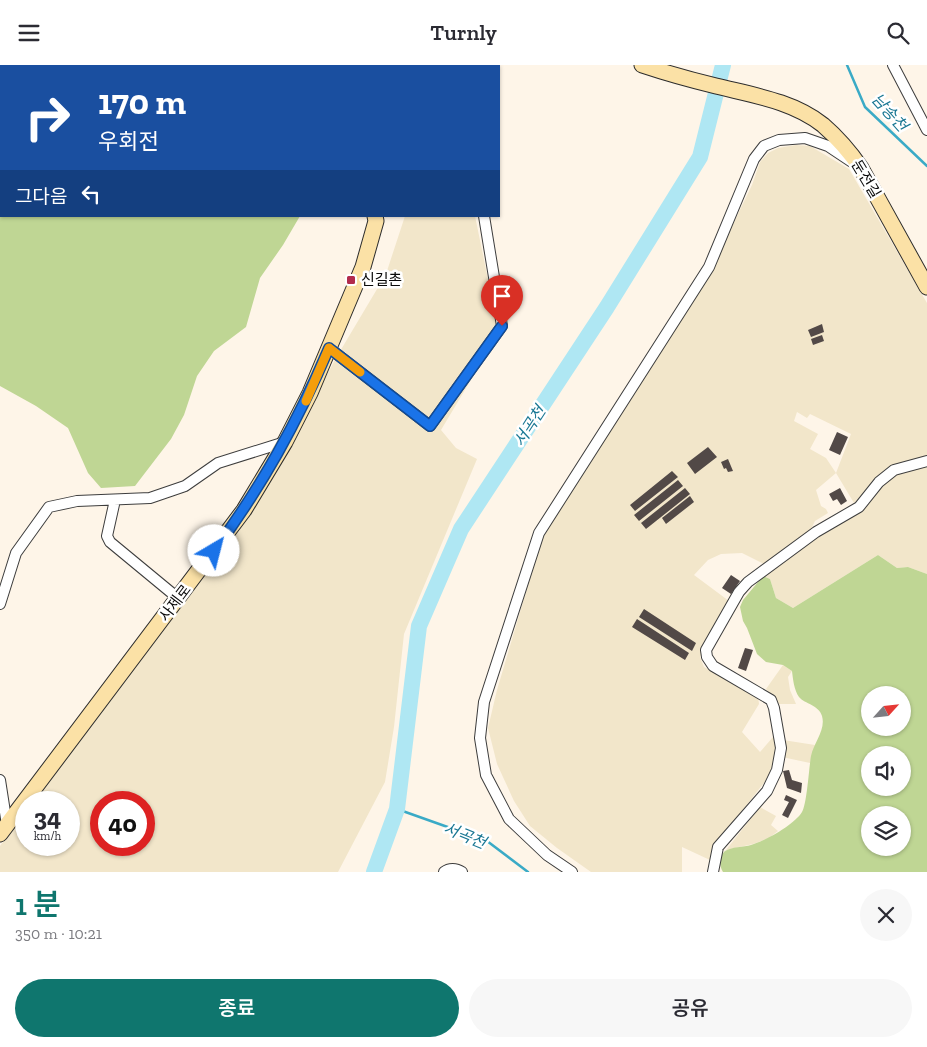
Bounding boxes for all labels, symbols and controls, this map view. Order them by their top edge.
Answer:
icon: menu [15,19,43,47]
text: Turnly [430,19,497,46]
icon: search [884,19,912,47]
text: 170 m [98,81,186,123]
icon: right [15,85,80,150]
water label: 남송천 [868,90,913,137]
text: 우회전 [98,128,159,155]
street label: 둔전길 [848,157,884,201]
icon: left [77,180,105,208]
text: 그다음 [15,185,67,208]
place label: 신길촌 [361,271,402,289]
marker: 신길촌 [345,274,357,286]
pin [481,275,523,326]
icon: arrive [488,282,516,310]
water label: 서곡천 [509,401,551,450]
position arrow [187,524,239,576]
street label: 사제로 [155,581,195,625]
north arrow [861,686,911,736]
map controls [861,686,911,856]
button: sound [861,746,911,796]
speed limit sign: 40 [90,791,155,856]
text: 34 [34,802,61,832]
button: layers [861,806,911,856]
water label: 서곡천 [441,818,491,853]
text: km/h [34,829,61,843]
text: 1 분 [15,887,61,923]
button: close [860,889,912,941]
text: 350 m · 10:21 [15,924,102,943]
button: 종료 [15,979,459,1037]
button: 공유 [469,979,912,1037]

